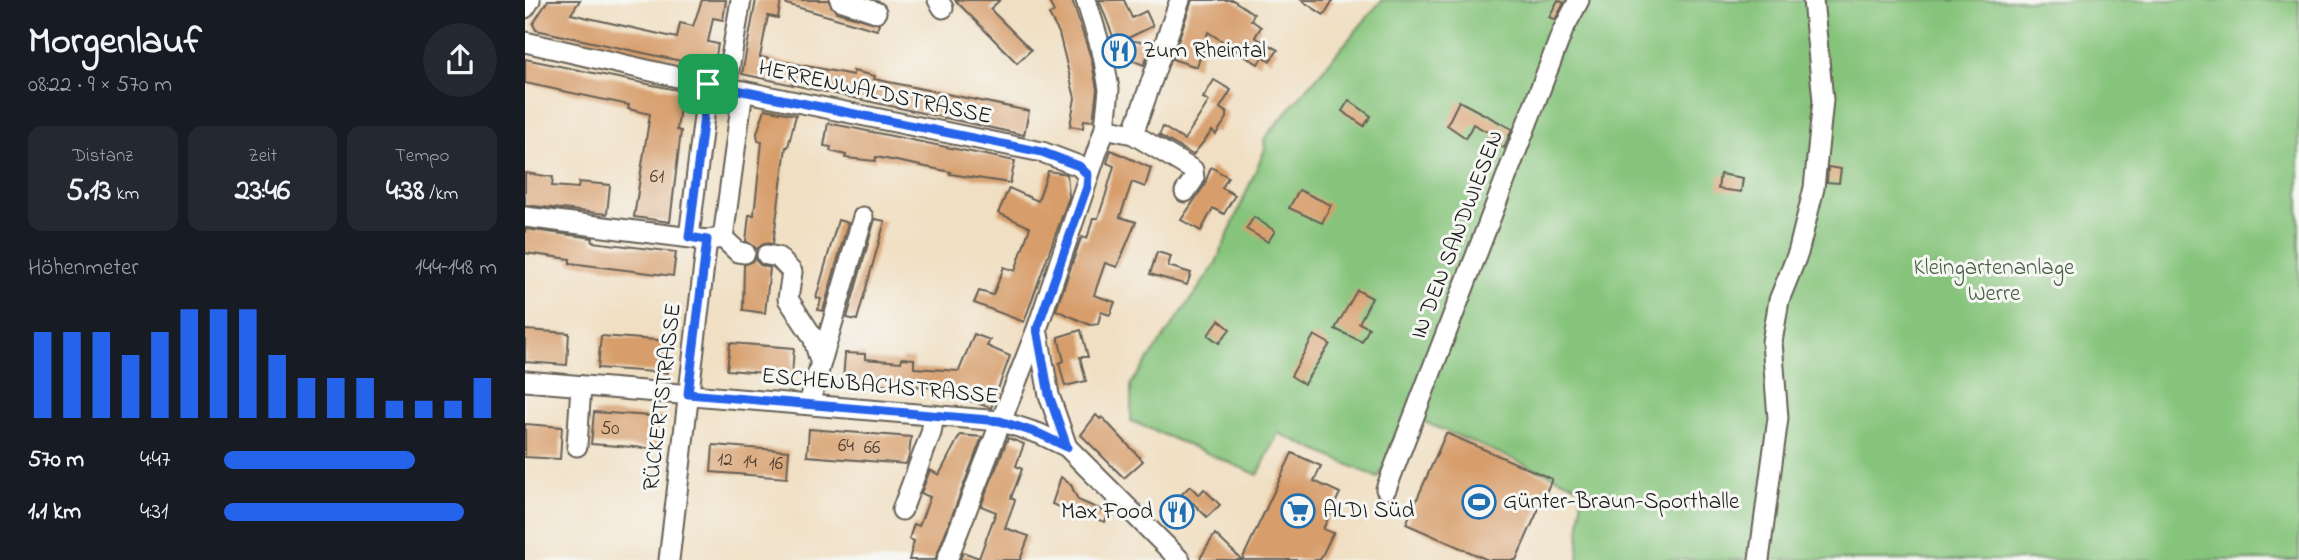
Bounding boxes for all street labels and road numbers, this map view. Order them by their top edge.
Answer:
street label: HERRENWALDSTRASSE [755,52,995,134]
street label: IN DEN SANDWIESEN [1403,126,1513,344]
street label: RÜCKERTSTRASSE [635,301,691,493]
street label: ESCHENBACHSTRASSE [760,360,1000,414]

